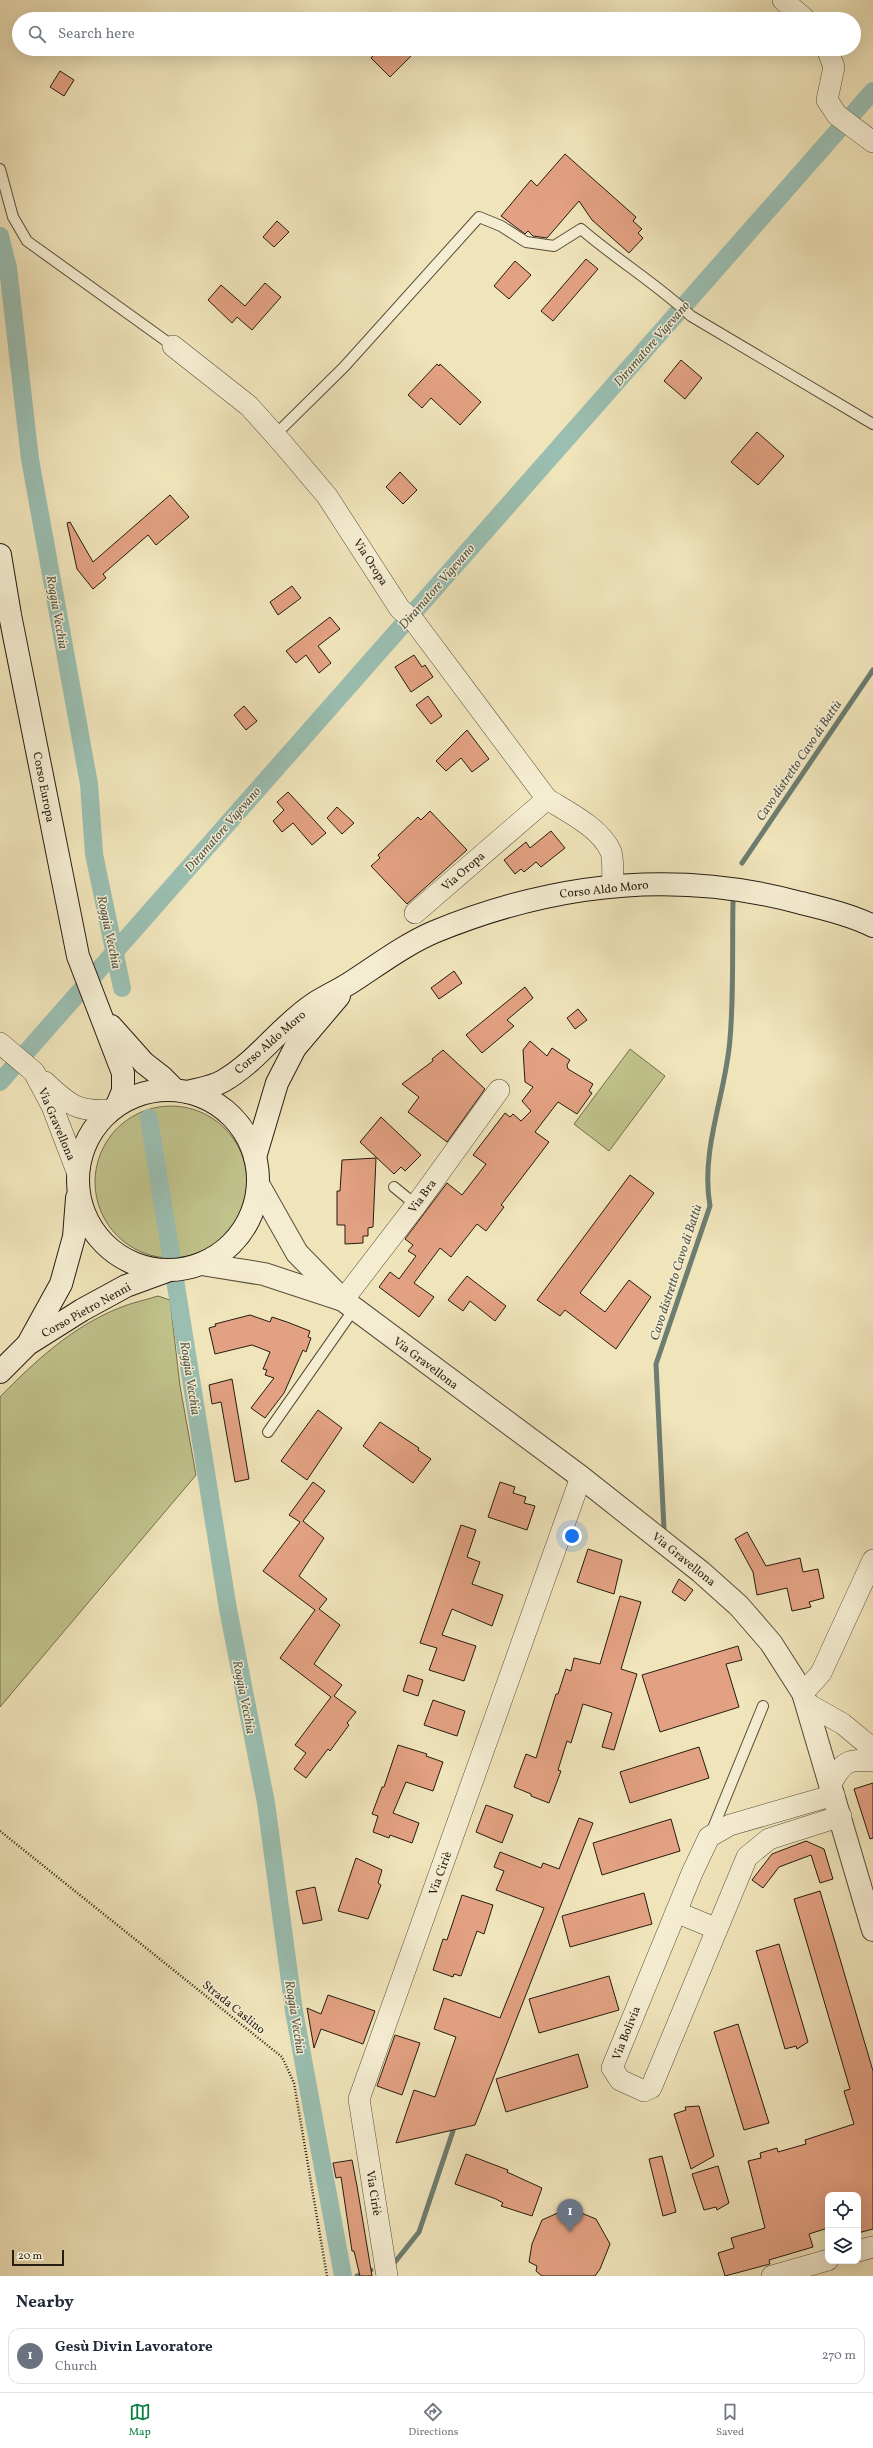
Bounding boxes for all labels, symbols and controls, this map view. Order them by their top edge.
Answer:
search box [12,12,861,56]
icon: search [26,23,48,45]
text: Search here [58,24,135,45]
water label: Diramatore Vigevano [610,298,695,391]
street label: Via Oropa [349,536,391,589]
water label: Diramatore Vigevano [395,541,480,634]
water label: Roggia Vecchia [41,574,71,651]
water label: Cavo distretto Cavo di Battù [752,697,847,825]
street label: Corso Europa [28,751,58,824]
water label: Diramatore Vigevano [181,784,266,877]
street label: Via Oropa [439,848,489,895]
street label: Corso Aldo Moro [559,877,649,903]
water label: Roggia Vecchia [91,894,125,971]
street label: Corso Aldo Moro [232,1007,310,1078]
street label: Via Gravellona [34,1086,79,1163]
street label: Via Bra [405,1176,440,1217]
water label: Cavo distretto Cavo di Battù [646,1202,708,1343]
street label: Corso Pietro Nenni [39,1279,134,1342]
street label: Via Gravellona [390,1334,461,1394]
water label: Roggia Vecchia [174,1340,204,1417]
your location [562,1526,582,1546]
street label: Via Gravellona [648,1529,719,1590]
water label: Roggia Vecchia [227,1659,259,1736]
street label: Via Ciriè [426,1849,456,1897]
street label: Strada Caslino [199,1977,268,2038]
water label: Roggia Vecchia [279,1979,309,2056]
street label: Via Bolivia [609,2004,645,2063]
street label: Via Ciriè [362,2169,385,2217]
map controls [825,2192,861,2264]
button: locate [825,2192,861,2228]
pin: 1 [557,2199,583,2232]
button: layers [825,2228,861,2264]
scale bar [12,2248,64,2267]
text: 20 m [18,2249,42,2264]
text: Nearby [16,2291,74,2314]
text: Gesù Divin Lavoratore [55,2337,213,2358]
text: 1 [27,2347,33,2365]
text: 270 m [822,2347,856,2365]
text: Church [55,2358,97,2376]
tab: Map [129,2401,151,2440]
tab: Directions [408,2401,459,2440]
tab: Saved [716,2401,744,2440]

